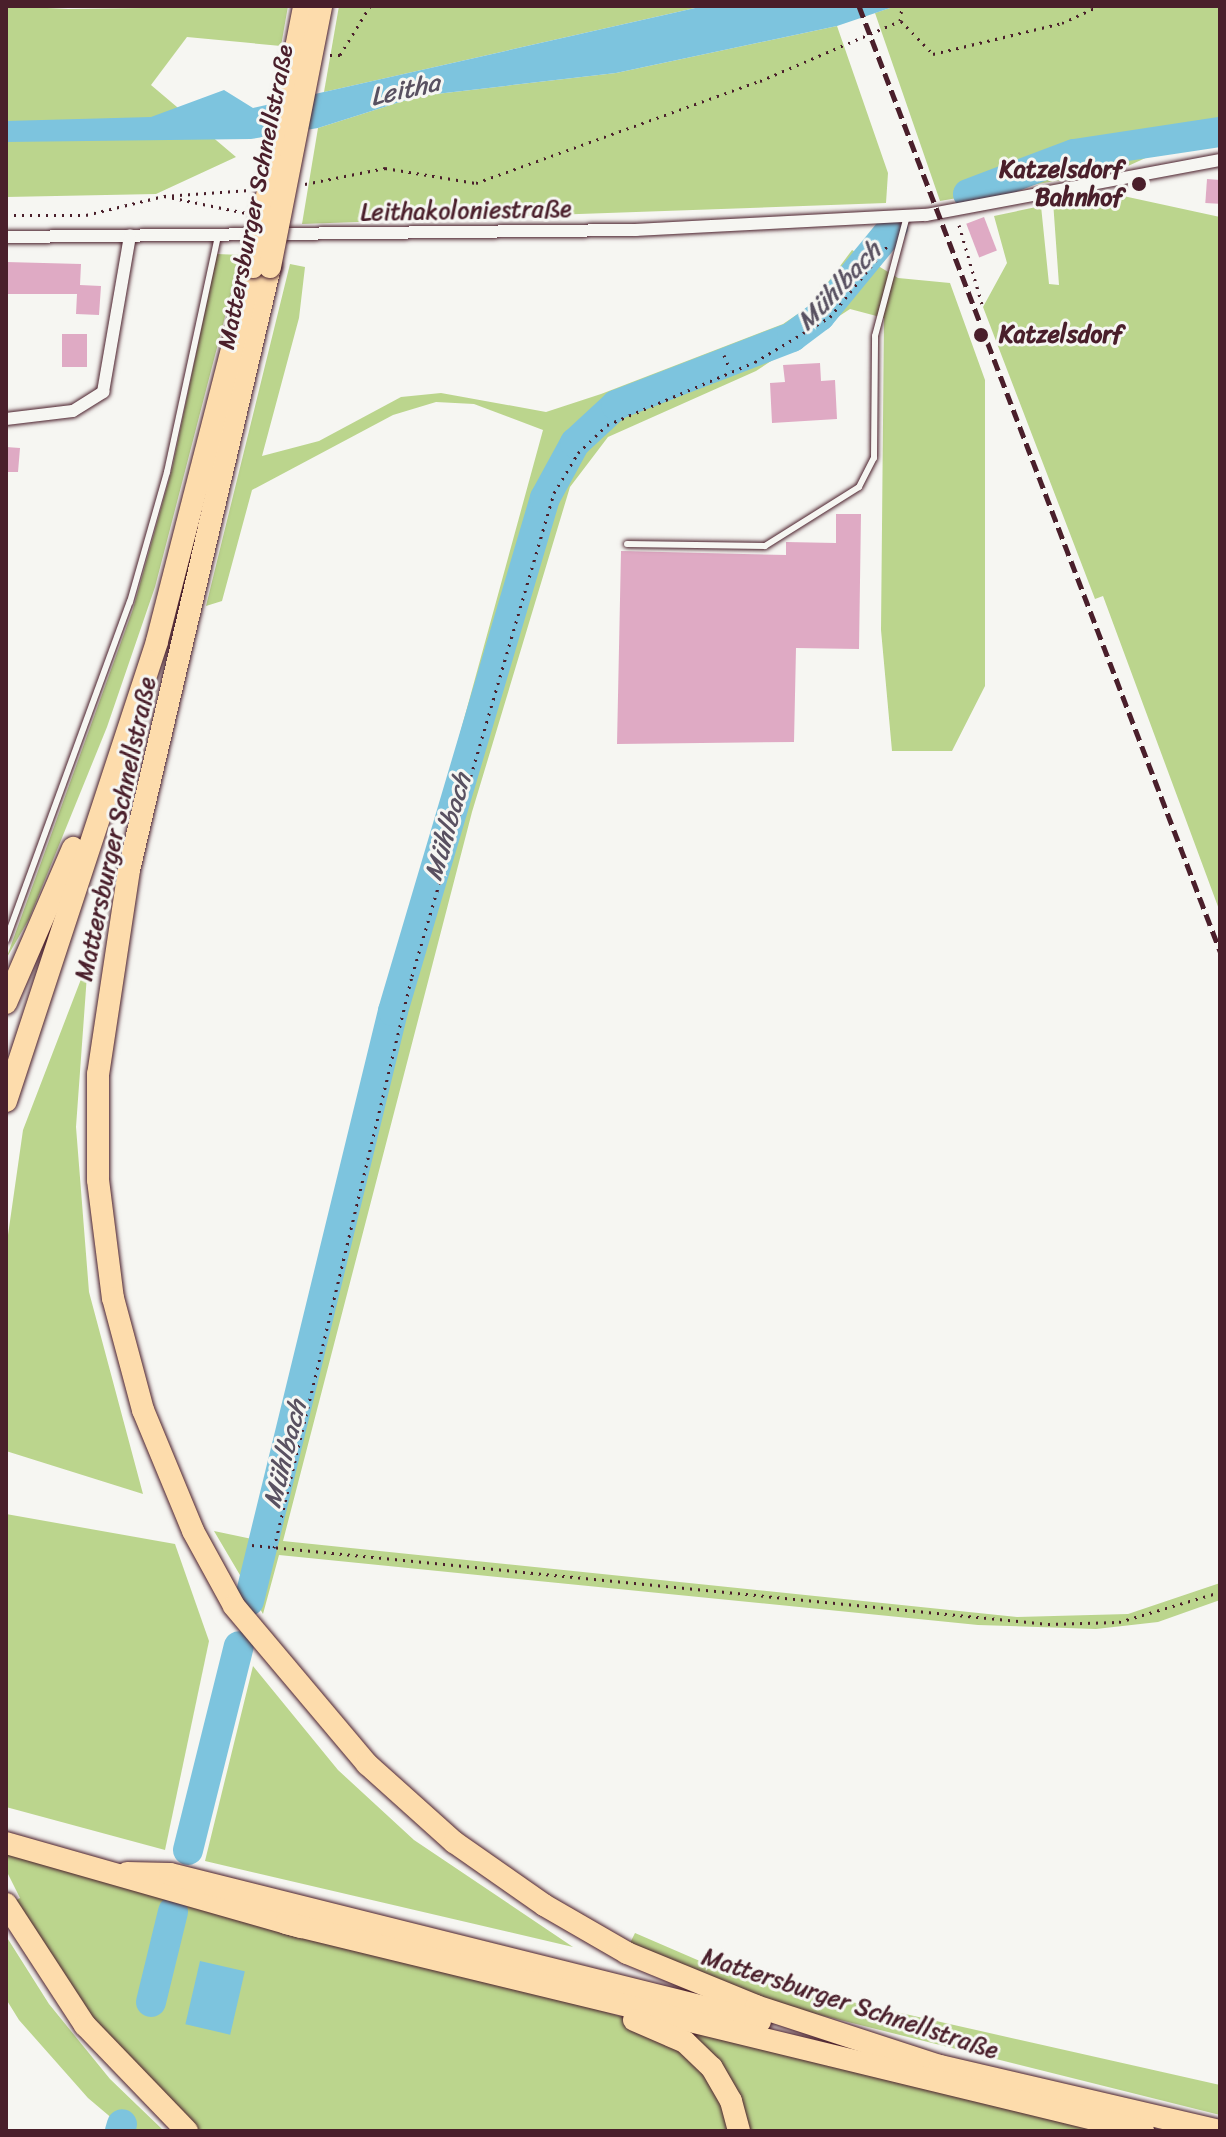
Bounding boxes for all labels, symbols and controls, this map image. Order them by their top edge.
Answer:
street label: Mattersburger Schnellstraße [212,42,300,352]
water label: Leitha [367,67,443,113]
place label: Katzelsdorf Bahnhof [999,156,1123,212]
marker: Katzelsdorf Bahnhof [1130,175,1148,193]
street label: Leithakoloniestraße [360,195,572,227]
water label: Mühlbach [790,235,888,337]
place label: Katzelsdorf [999,321,1123,349]
marker: Katzelsdorf [970,324,992,346]
street label: Mattersburger Schnellstraße [70,675,162,983]
water label: Mühlbach [418,770,478,884]
water label: Mühlbach [257,1397,313,1511]
street label: Mattersburger Schnellstraße [698,1942,1002,2066]

